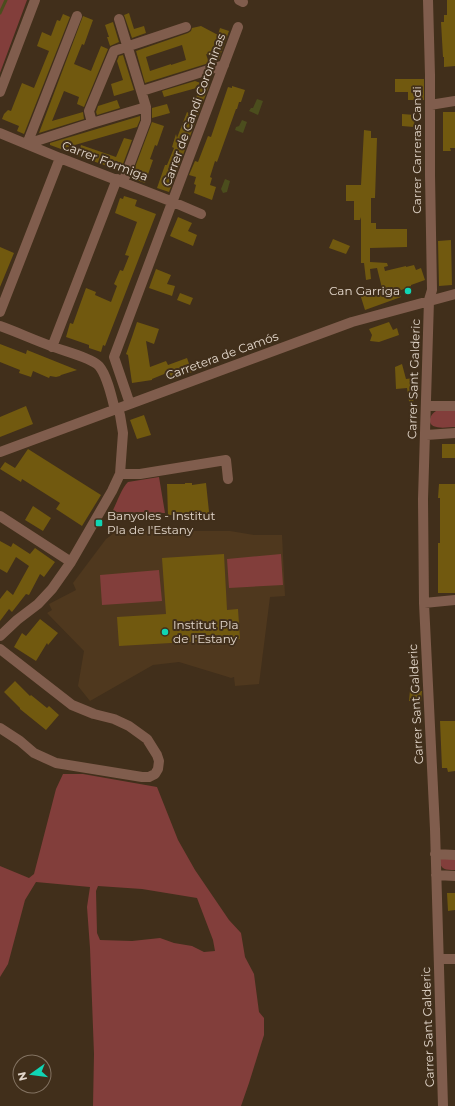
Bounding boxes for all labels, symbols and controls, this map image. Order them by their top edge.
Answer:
street label: Carrer de Candi Corominas [159,31,228,188]
street label: Carrer Carreras Candi [409,86,424,214]
street label: Carrer Formiga [60,137,150,184]
place label: Can Garriga [329,283,400,298]
marker: Can Garriga [403,286,413,296]
street label: Carrer Sant Galderic [404,318,423,439]
street label: Carretera de Camós [163,328,280,383]
place label: Banyoles - Institut Pla de l'Estany [107,508,216,537]
marker: Banyoles - Institut Pla de l'Estany [94,518,104,528]
place label: Institut Pla de l'Estany [173,617,238,646]
marker: Institut Pla de l'Estany [160,627,170,637]
street label: Carrer Sant Galderic [405,643,426,765]
street label: Carrer Sant Galderic [418,966,437,1087]
north arrow [12,1054,52,1094]
text: N [14,1070,30,1082]

